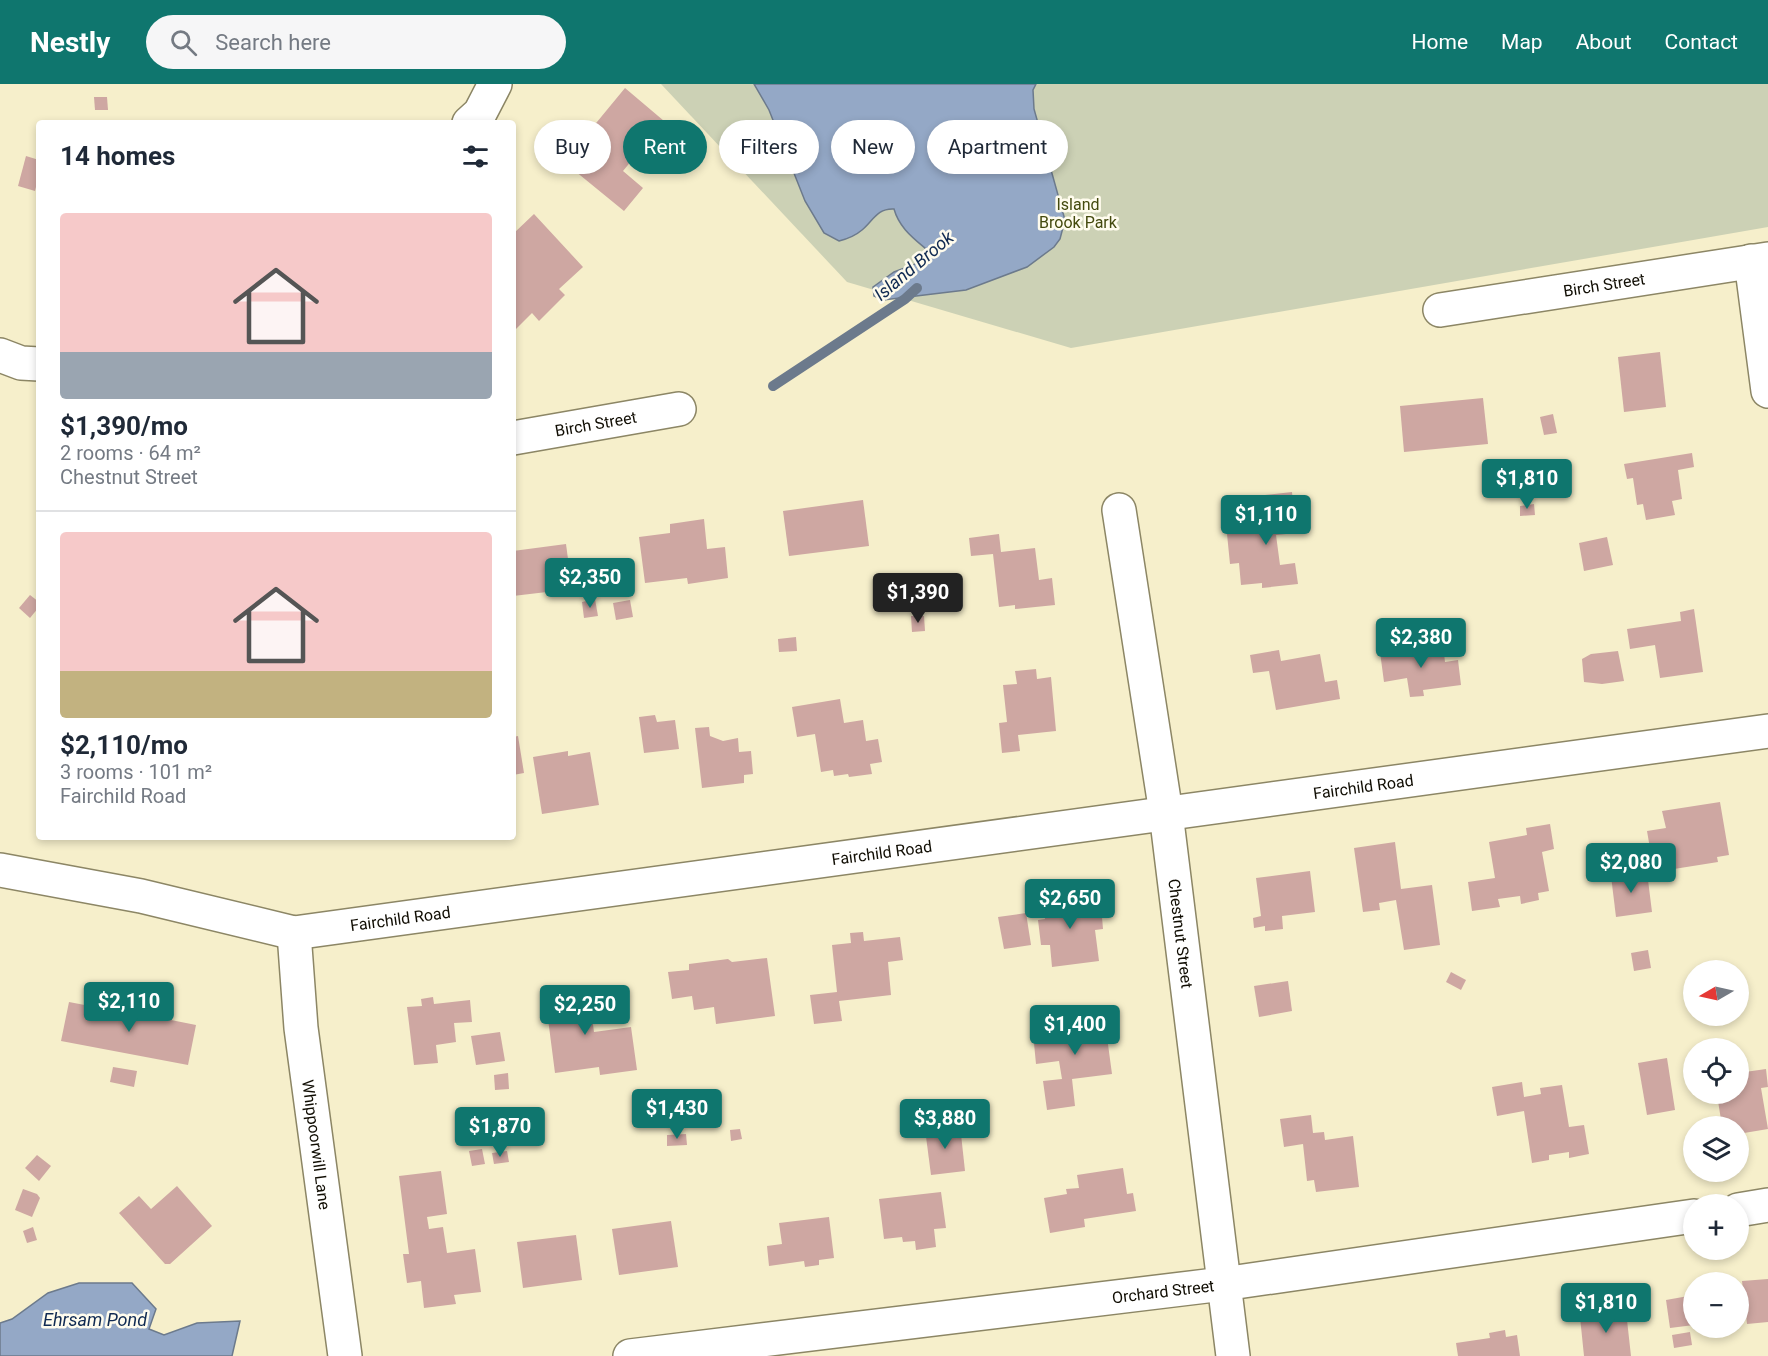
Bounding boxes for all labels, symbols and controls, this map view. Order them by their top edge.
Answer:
search box [146,15,566,69]
text: Nestly [30,26,110,59]
icon: search [167,26,200,59]
text: Search here [215,30,331,55]
text: Home [1412,30,1468,54]
text: Map [1501,30,1543,54]
text: About [1576,30,1632,54]
text: Contact [1665,30,1738,54]
chip: Buy [534,120,611,174]
chip: Rent [623,120,707,174]
chip: Filters [719,120,819,174]
chip: New [831,120,915,174]
chip: Apartment [927,120,1068,174]
icon: filters [459,140,492,173]
text: 14 homes [60,141,175,171]
park label: Island Brook Park [1039,195,1118,232]
water label: Island Brook [870,226,958,305]
icon: home [222,252,330,360]
street label: Birch Street [1562,269,1646,301]
street label: Birch Street [554,408,638,440]
text: $1,390/mo [60,411,188,441]
text: 2 rooms · 64 m² [60,441,201,465]
pin: $1,810 [1478,459,1576,510]
text: Chestnut Street [60,465,198,489]
text: $1,810 [1496,466,1558,490]
pin: $1,110 [1217,495,1315,546]
text: $1,110 [1235,502,1297,526]
pin: $2,350 [541,558,639,609]
text: $2,350 [559,565,621,589]
icon: home [222,571,330,679]
pin: $1,390 [869,573,967,624]
text: $1,390 [887,580,949,604]
pin: $2,380 [1372,618,1470,669]
text: $2,380 [1390,625,1452,649]
text: $2,110/mo [60,730,188,760]
text: 3 rooms · 101 m² [60,760,212,784]
street label: Fairchild Road [1312,771,1415,803]
text: Fairchild Road [60,784,186,808]
street label: Fairchild Road [830,837,933,869]
pin: $2,080 [1582,843,1680,894]
text: $2,080 [1600,850,1662,874]
street label: Chestnut Street [1164,878,1197,989]
pin: $2,650 [1021,879,1119,930]
text: $2,650 [1039,886,1101,910]
street label: Fairchild Road [349,903,452,935]
north arrow [1683,960,1749,1026]
map controls [1683,960,1749,1338]
pin: $2,110 [80,982,178,1033]
pin: $2,250 [536,985,634,1036]
text: $2,110 [98,989,160,1013]
text: $2,250 [554,992,616,1016]
pin: $1,400 [1026,1005,1124,1056]
text: $1,400 [1044,1012,1106,1036]
button: locate [1683,1038,1749,1104]
street label: Whippoorwill Lane [298,1079,334,1211]
pin: $1,430 [628,1089,726,1140]
text: $1,430 [646,1096,708,1120]
pin: $3,880 [896,1099,994,1150]
text: $3,880 [914,1106,976,1130]
pin: $1,870 [451,1107,549,1158]
text: $1,870 [469,1114,531,1138]
button: layers [1683,1116,1749,1182]
button: + [1683,1194,1749,1260]
button: − [1683,1272,1749,1338]
street label: Orchard Street [1111,1276,1215,1307]
pin: $1,810 [1557,1283,1655,1334]
text: $1,810 [1575,1290,1637,1314]
water label: Ehrsam Pond [43,1309,148,1330]

